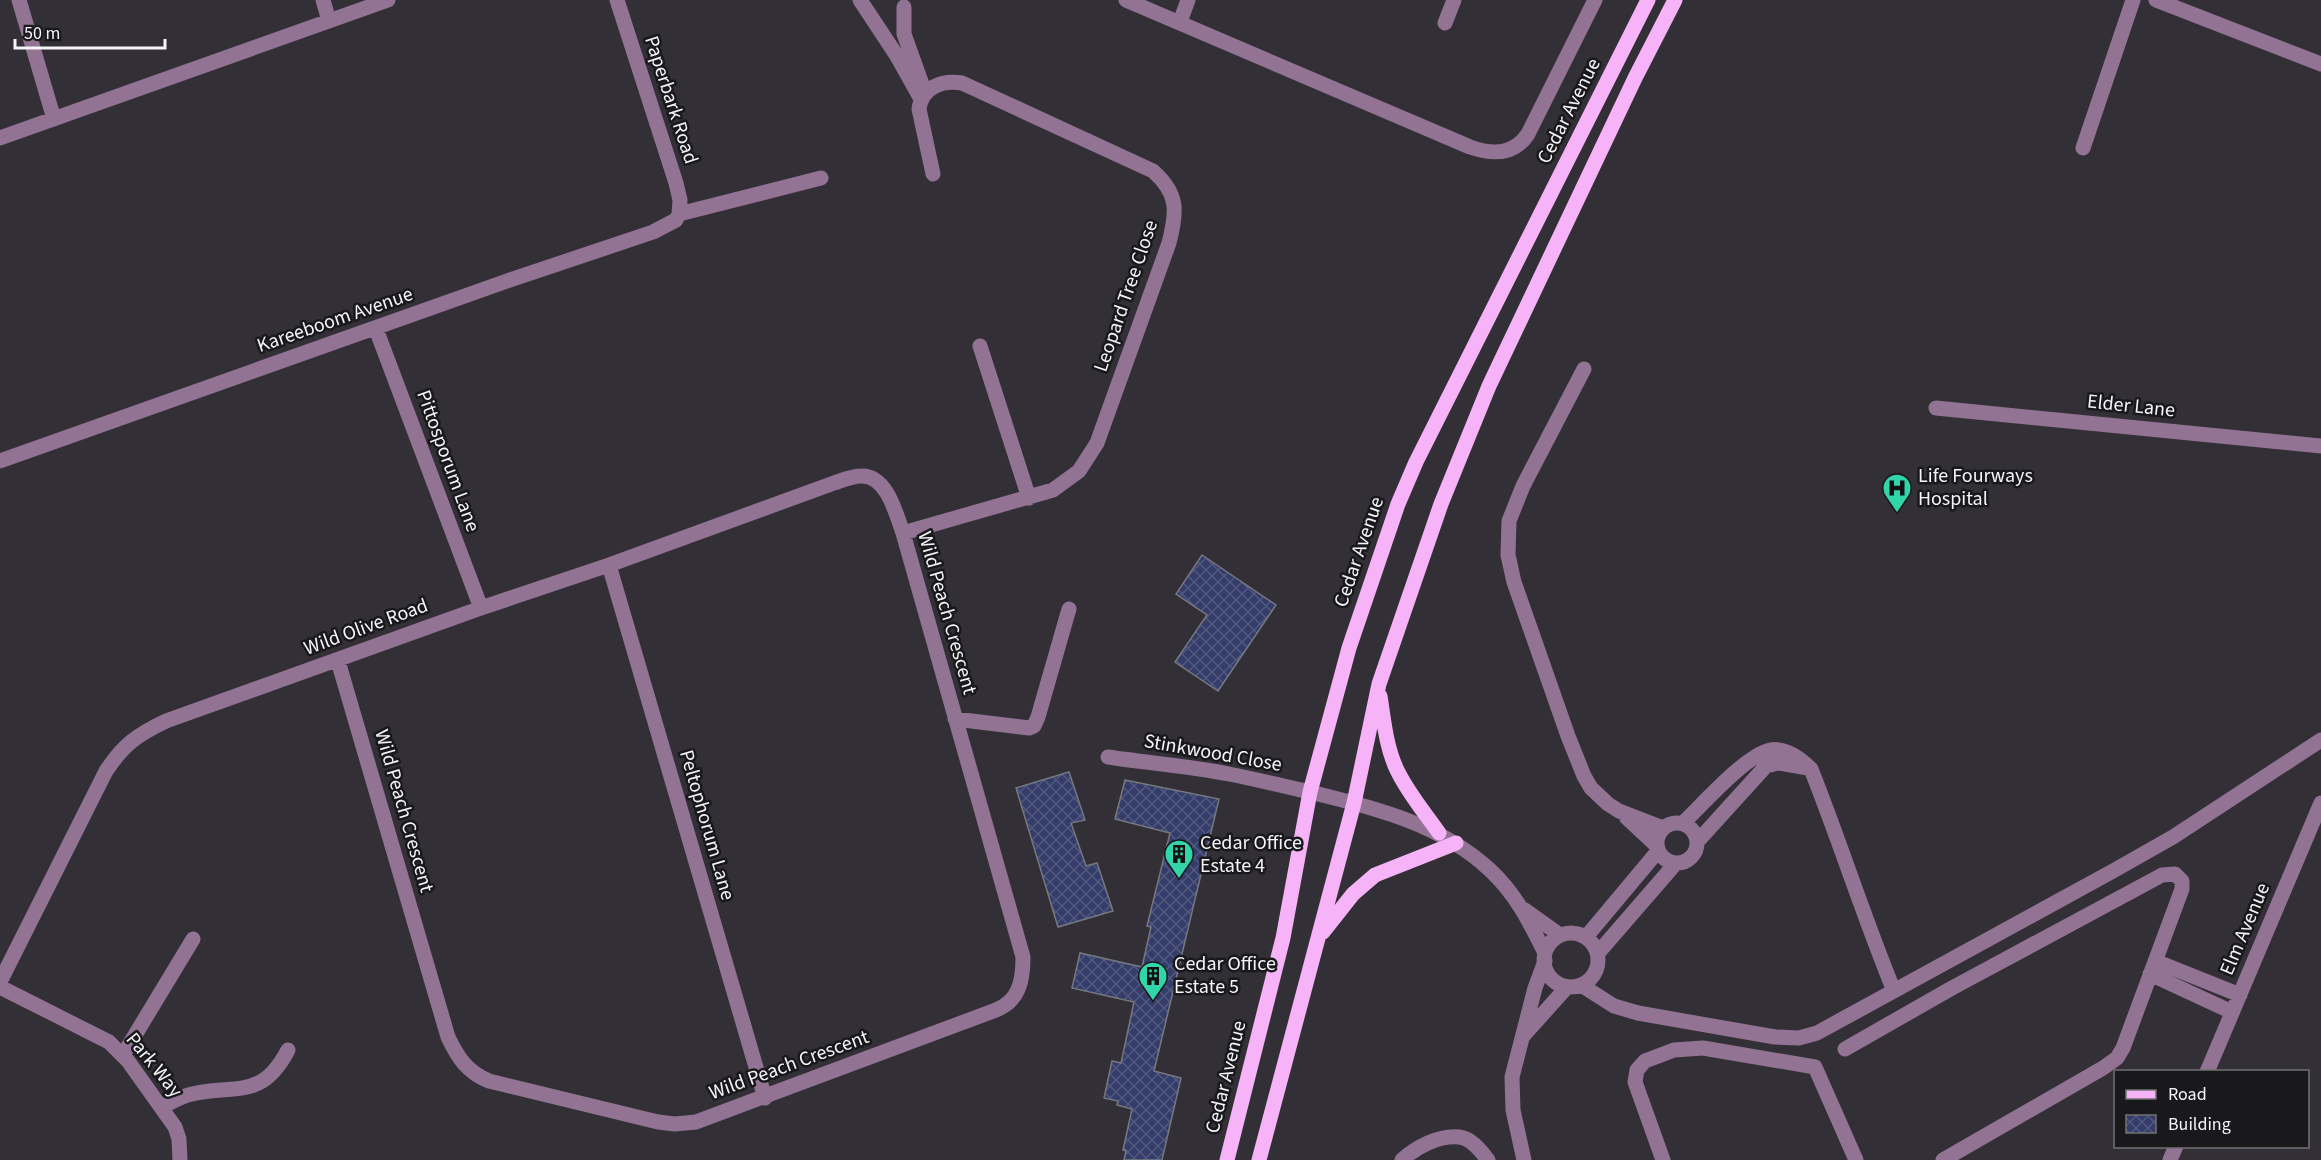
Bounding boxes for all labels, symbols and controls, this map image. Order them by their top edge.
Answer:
scale bar [15,12,165,50]
text: 50 m [24,21,60,46]
street label: Paperbark Road [637,32,705,168]
street label: Cedar Avenue [1530,53,1608,169]
street label: Leopard Tree Close [1087,216,1165,376]
street label: Kareeboom Avenue [253,280,417,360]
street label: Pittosporum Lane [409,386,487,536]
street label: Elder Lane [2086,387,2176,425]
place label: Life Fourways Hospital [1918,462,2033,513]
hospital icon: Life Fourways Hospital [1881,472,1913,514]
street label: Cedar Avenue [1327,493,1391,611]
street label: Wild Peach Crescent [910,528,984,698]
street label: Wild Olive Road [300,592,432,662]
street label: Wild Peach Crescent [367,726,441,896]
street label: Stinkwood Close [1142,727,1284,779]
street label: Peltophorum Lane [672,747,742,903]
place label: Cedar Office Estate 4 [1200,829,1302,880]
building icon: Cedar Office Estate 4 [1163,838,1195,880]
street label: Elm Avenue [2213,878,2277,980]
place label: Cedar Office Estate 5 [1174,950,1276,1001]
building icon: Cedar Office Estate 5 [1137,960,1169,1002]
street label: Cedar Avenue [1198,1018,1254,1136]
street label: Wild Peach Crescent [705,1023,873,1107]
street label: Park Way [119,1027,189,1104]
legend [2114,1070,2309,1148]
text: Road [2168,1082,2207,1107]
text: Building [2168,1112,2231,1137]

